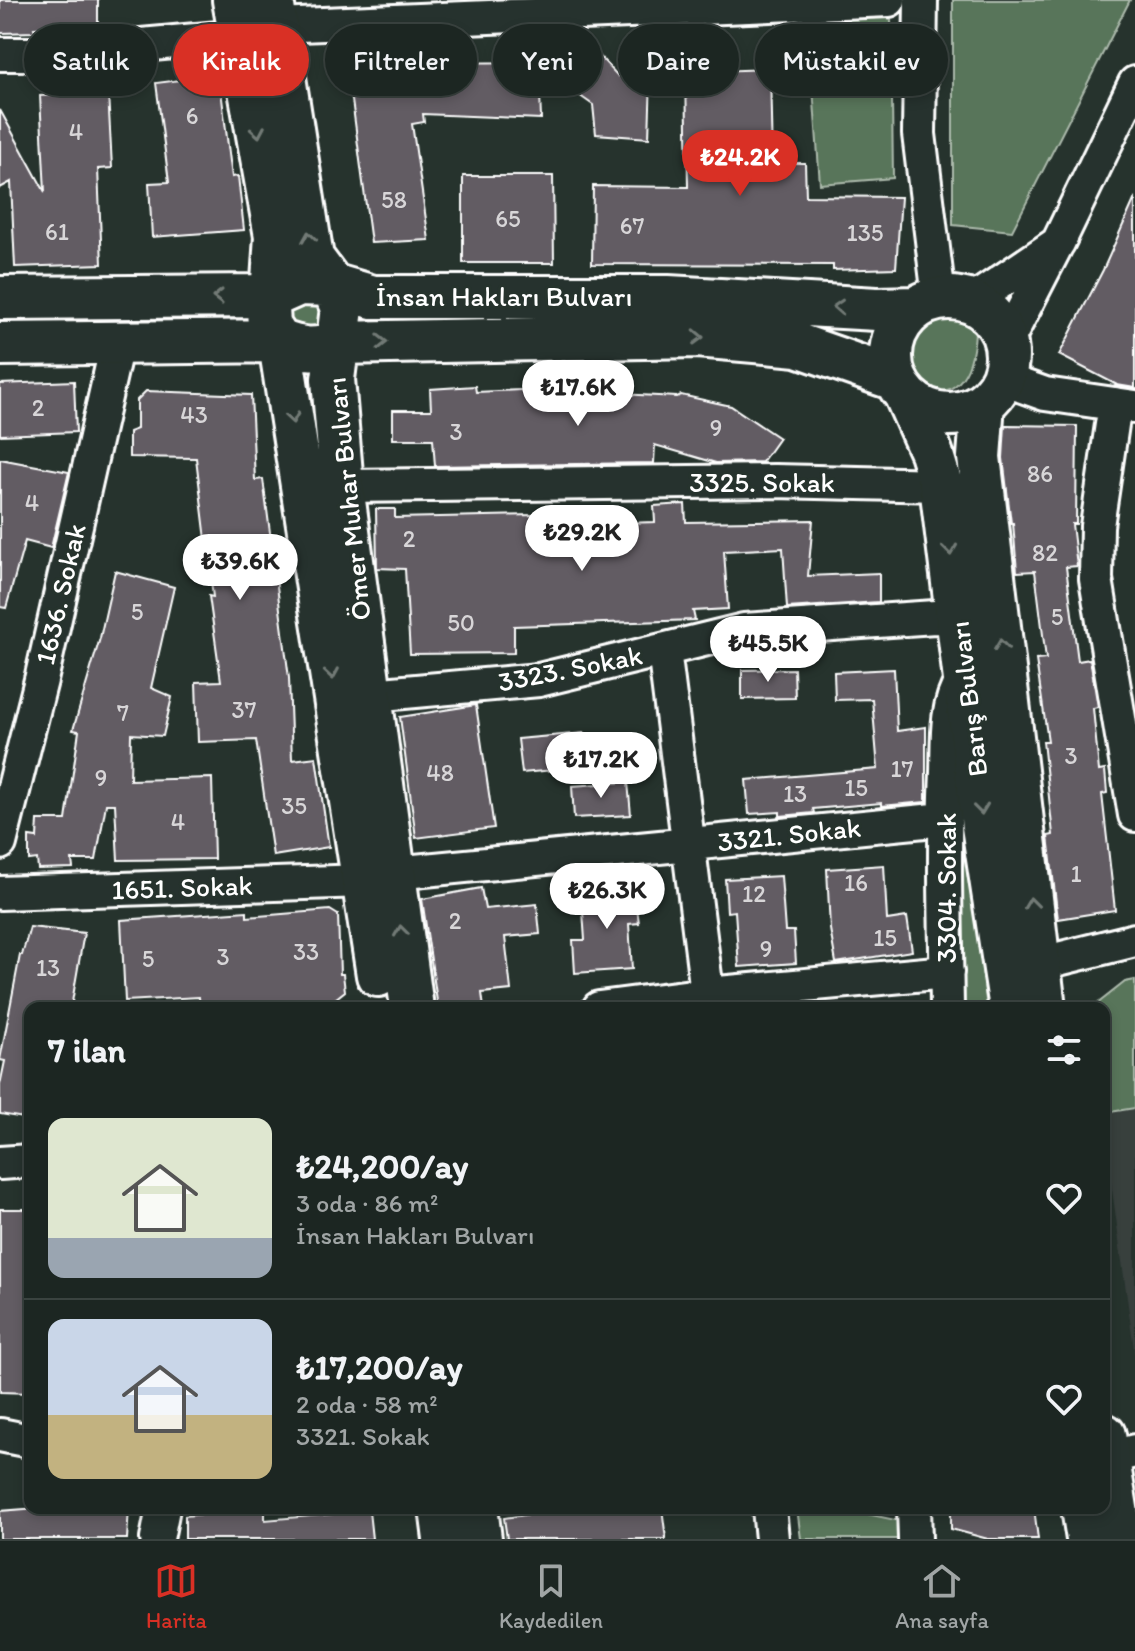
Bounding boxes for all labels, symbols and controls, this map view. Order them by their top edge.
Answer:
chip: Satılık [24,24,157,96]
chip: Kiralık [173,24,309,96]
chip: Filtreler [325,24,477,96]
chip: Yeni [493,24,602,96]
chip: Daire [618,24,739,96]
chip: Müstakil ev [755,24,948,96]
house number: 6 [186,101,198,130]
house number: 4 [69,117,83,146]
one-way arrow [248,125,265,139]
pin: ₺24.2K [675,130,805,198]
text: ₺24.2K [700,140,780,172]
house number: 58 [381,185,407,214]
house number: 65 [495,204,521,233]
house number: 67 [620,211,644,240]
house number: 61 [45,217,69,246]
house number: 135 [847,218,883,247]
one-way arrow [301,230,318,244]
street label: İnsan Hakları Bulvarı [376,279,632,313]
one-way arrow [211,288,224,305]
one-way arrow [831,299,844,316]
one-way arrow [692,328,705,345]
one-way arrow [376,333,389,351]
pin: ₺17.6K [513,360,643,428]
text: ₺17.6K [540,370,616,402]
street label: Ömer Muhar Bulvarı [318,376,378,622]
house number: 2 [32,393,45,422]
house number: 43 [180,400,208,429]
one-way arrow [283,411,300,425]
house number: 9 [710,413,722,442]
house number: 3 [449,417,463,446]
house number: 86 [1027,459,1053,488]
street label: 3325. Sokak [689,465,835,499]
house number: 4 [25,488,39,517]
pin: ₺29.2K [517,505,647,573]
text: ₺29.2K [543,515,621,547]
street label: 1636. Sokak [27,520,93,668]
house number: 2 [403,524,416,553]
pin: ₺39.6K [175,534,305,602]
house number: 82 [1032,538,1058,567]
text: ₺39.6K [201,544,279,576]
one-way arrow [941,544,958,557]
house number: 5 [131,597,143,626]
house number: 5 [1051,602,1063,631]
house number: 50 [447,608,475,637]
pin: ₺45.5K [703,616,833,684]
street label: Barış Bulvarı [942,619,994,779]
text: ₺45.5K [728,626,808,658]
street label: 3323. Sokak [495,637,645,699]
one-way arrow [992,638,1009,651]
one-way arrow [323,668,340,681]
house number: 37 [232,695,257,724]
house number: 7 [117,698,129,727]
pin: ₺17.2K [536,732,666,800]
house number: 3 [1064,741,1078,770]
text: ₺17.2K [563,742,639,774]
house number: 17 [890,754,914,783]
house number: 48 [426,758,454,787]
house number: 9 [95,763,107,792]
house number: 15 [844,773,868,802]
house number: 13 [783,779,807,808]
house number: 35 [281,791,307,820]
one-way arrow [972,802,989,815]
house number: 4 [171,807,185,836]
street label: 3321. Sokak [716,810,862,858]
street label: 3304. Sokak [929,813,963,963]
house number: 1 [1070,859,1082,888]
pin: ₺26.3K [542,863,672,931]
street label: 1651. Sokak [111,868,253,906]
house number: 16 [844,868,868,897]
text: ₺26.3K [568,873,646,905]
house number: 12 [742,879,766,908]
one-way arrow [1023,896,1040,910]
house number: 2 [449,906,462,935]
house number: 15 [873,923,897,952]
one-way arrow [393,924,410,937]
house number: 9 [760,934,772,963]
house number: 33 [293,937,319,966]
house number: 3 [216,942,230,971]
house number: 5 [142,944,154,973]
house number: 13 [36,953,60,982]
icon: filters [1042,1028,1086,1072]
text: 7 ilan [48,1030,126,1071]
text: ₺24,200/ay [296,1146,468,1187]
icon: home [112,1150,208,1246]
icon: heart [1042,1176,1086,1220]
text: 3 oda · 86 m² [296,1187,438,1219]
text: İnsan Hakları Bulvarı [296,1219,534,1251]
text: ₺17,200/ay [296,1347,462,1388]
icon: home [112,1351,208,1447]
icon: heart [1042,1377,1086,1421]
text: 2 oda · 58 m² [296,1388,438,1420]
text: 3321. Sokak [296,1420,430,1452]
tab: Harita [146,1559,207,1634]
tab: Kaydedilen [499,1559,603,1634]
tab: Ana sayfa [895,1559,989,1634]

